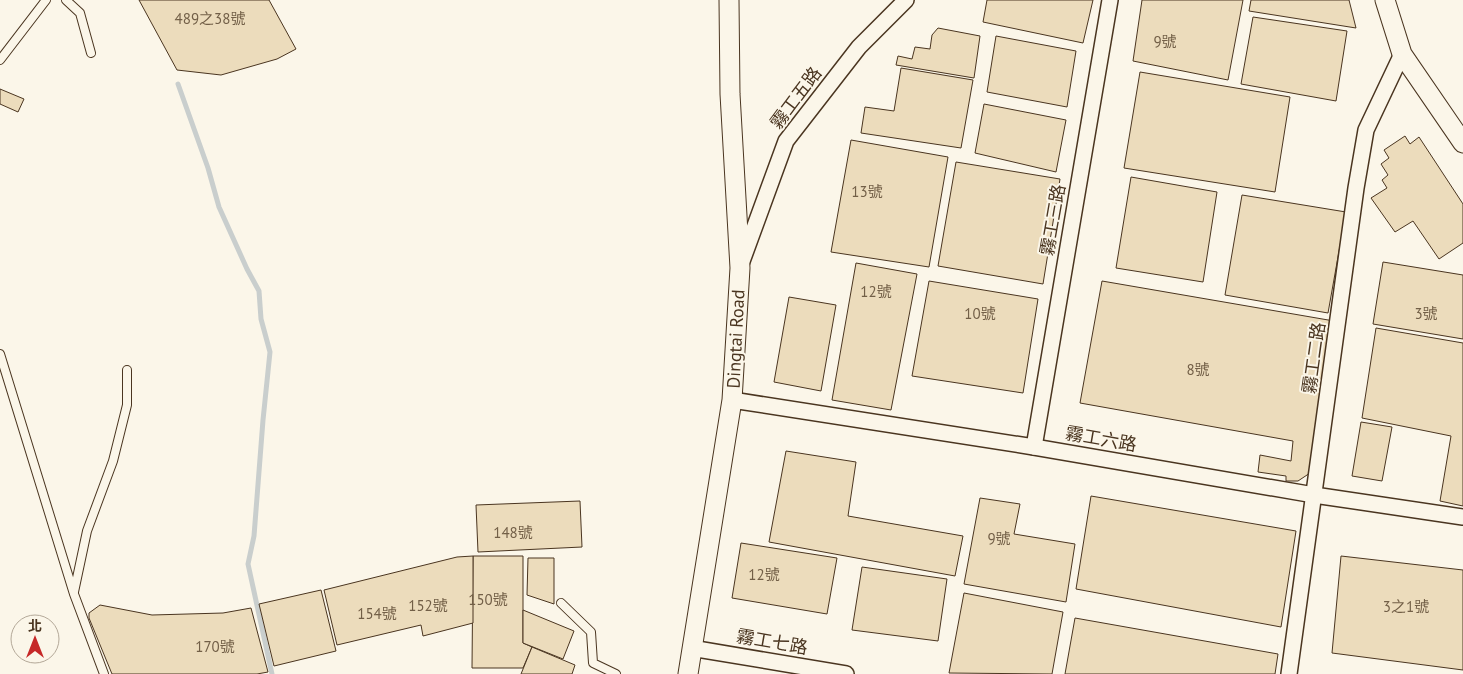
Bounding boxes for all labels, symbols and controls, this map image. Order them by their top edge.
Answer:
house number: 489之38號 [175,9,245,28]
house number: 9號 [1153,32,1177,51]
street label: 霧工五路 [765,62,826,133]
house number: 13號 [851,182,883,201]
street label: 霧工三路 [1035,182,1070,257]
house number: 12號 [860,282,892,301]
street label: Dingtai Road [721,289,750,389]
house number: 10號 [964,304,996,323]
house number: 3號 [1414,304,1438,323]
street label: 霧工二路 [1297,321,1330,395]
house number: 8號 [1186,360,1210,379]
street label: 霧工六路 [1064,421,1139,456]
house number: 148號 [493,523,533,542]
house number: 9號 [987,529,1011,548]
house number: 12號 [748,565,780,584]
house number: 150號 [468,590,508,609]
house number: 152號 [408,596,448,615]
house number: 3之1號 [1383,597,1429,616]
house number: 154號 [357,604,397,623]
north arrow [10,614,60,664]
text: 北 [28,617,42,635]
street label: 霧工七路 [735,624,810,659]
house number: 170號 [195,637,235,656]

